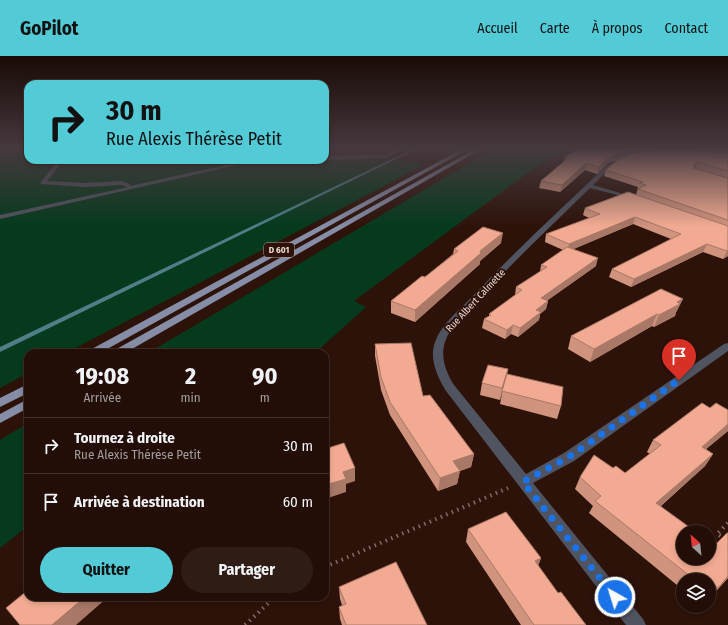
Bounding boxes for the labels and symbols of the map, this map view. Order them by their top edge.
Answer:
road number: D 601 [264,243,294,257]
street label: Rue Albert Calmette [444,267,508,335]
pin [662,339,696,380]
north arrow [676,525,716,565]
position arrow [594,576,636,618]

